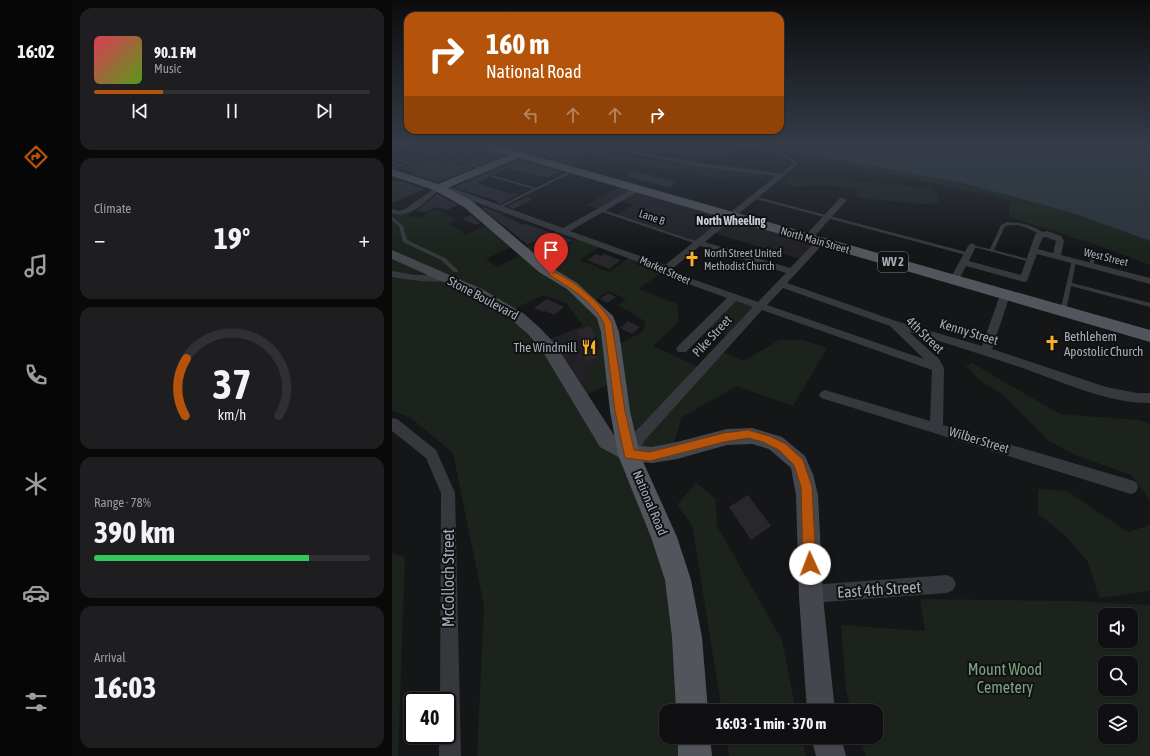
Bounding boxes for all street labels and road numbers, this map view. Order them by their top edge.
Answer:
street label: Lane B [638,207,667,227]
street label: North Main Street [779,224,851,256]
street label: West Street [1083,246,1129,268]
road number: WV 2 [878,252,908,272]
street label: Market Street [638,254,692,286]
street label: Stone Boulevard [445,273,521,323]
street label: Pike Street [689,312,735,360]
street label: 4th Street [903,313,947,357]
street label: Kenny Street [938,316,1000,348]
street label: Wilber Street [947,424,1011,456]
street label: National Road [630,468,670,538]
street label: McColloch Street [439,529,457,627]
street label: East 4th Street [837,577,922,601]

